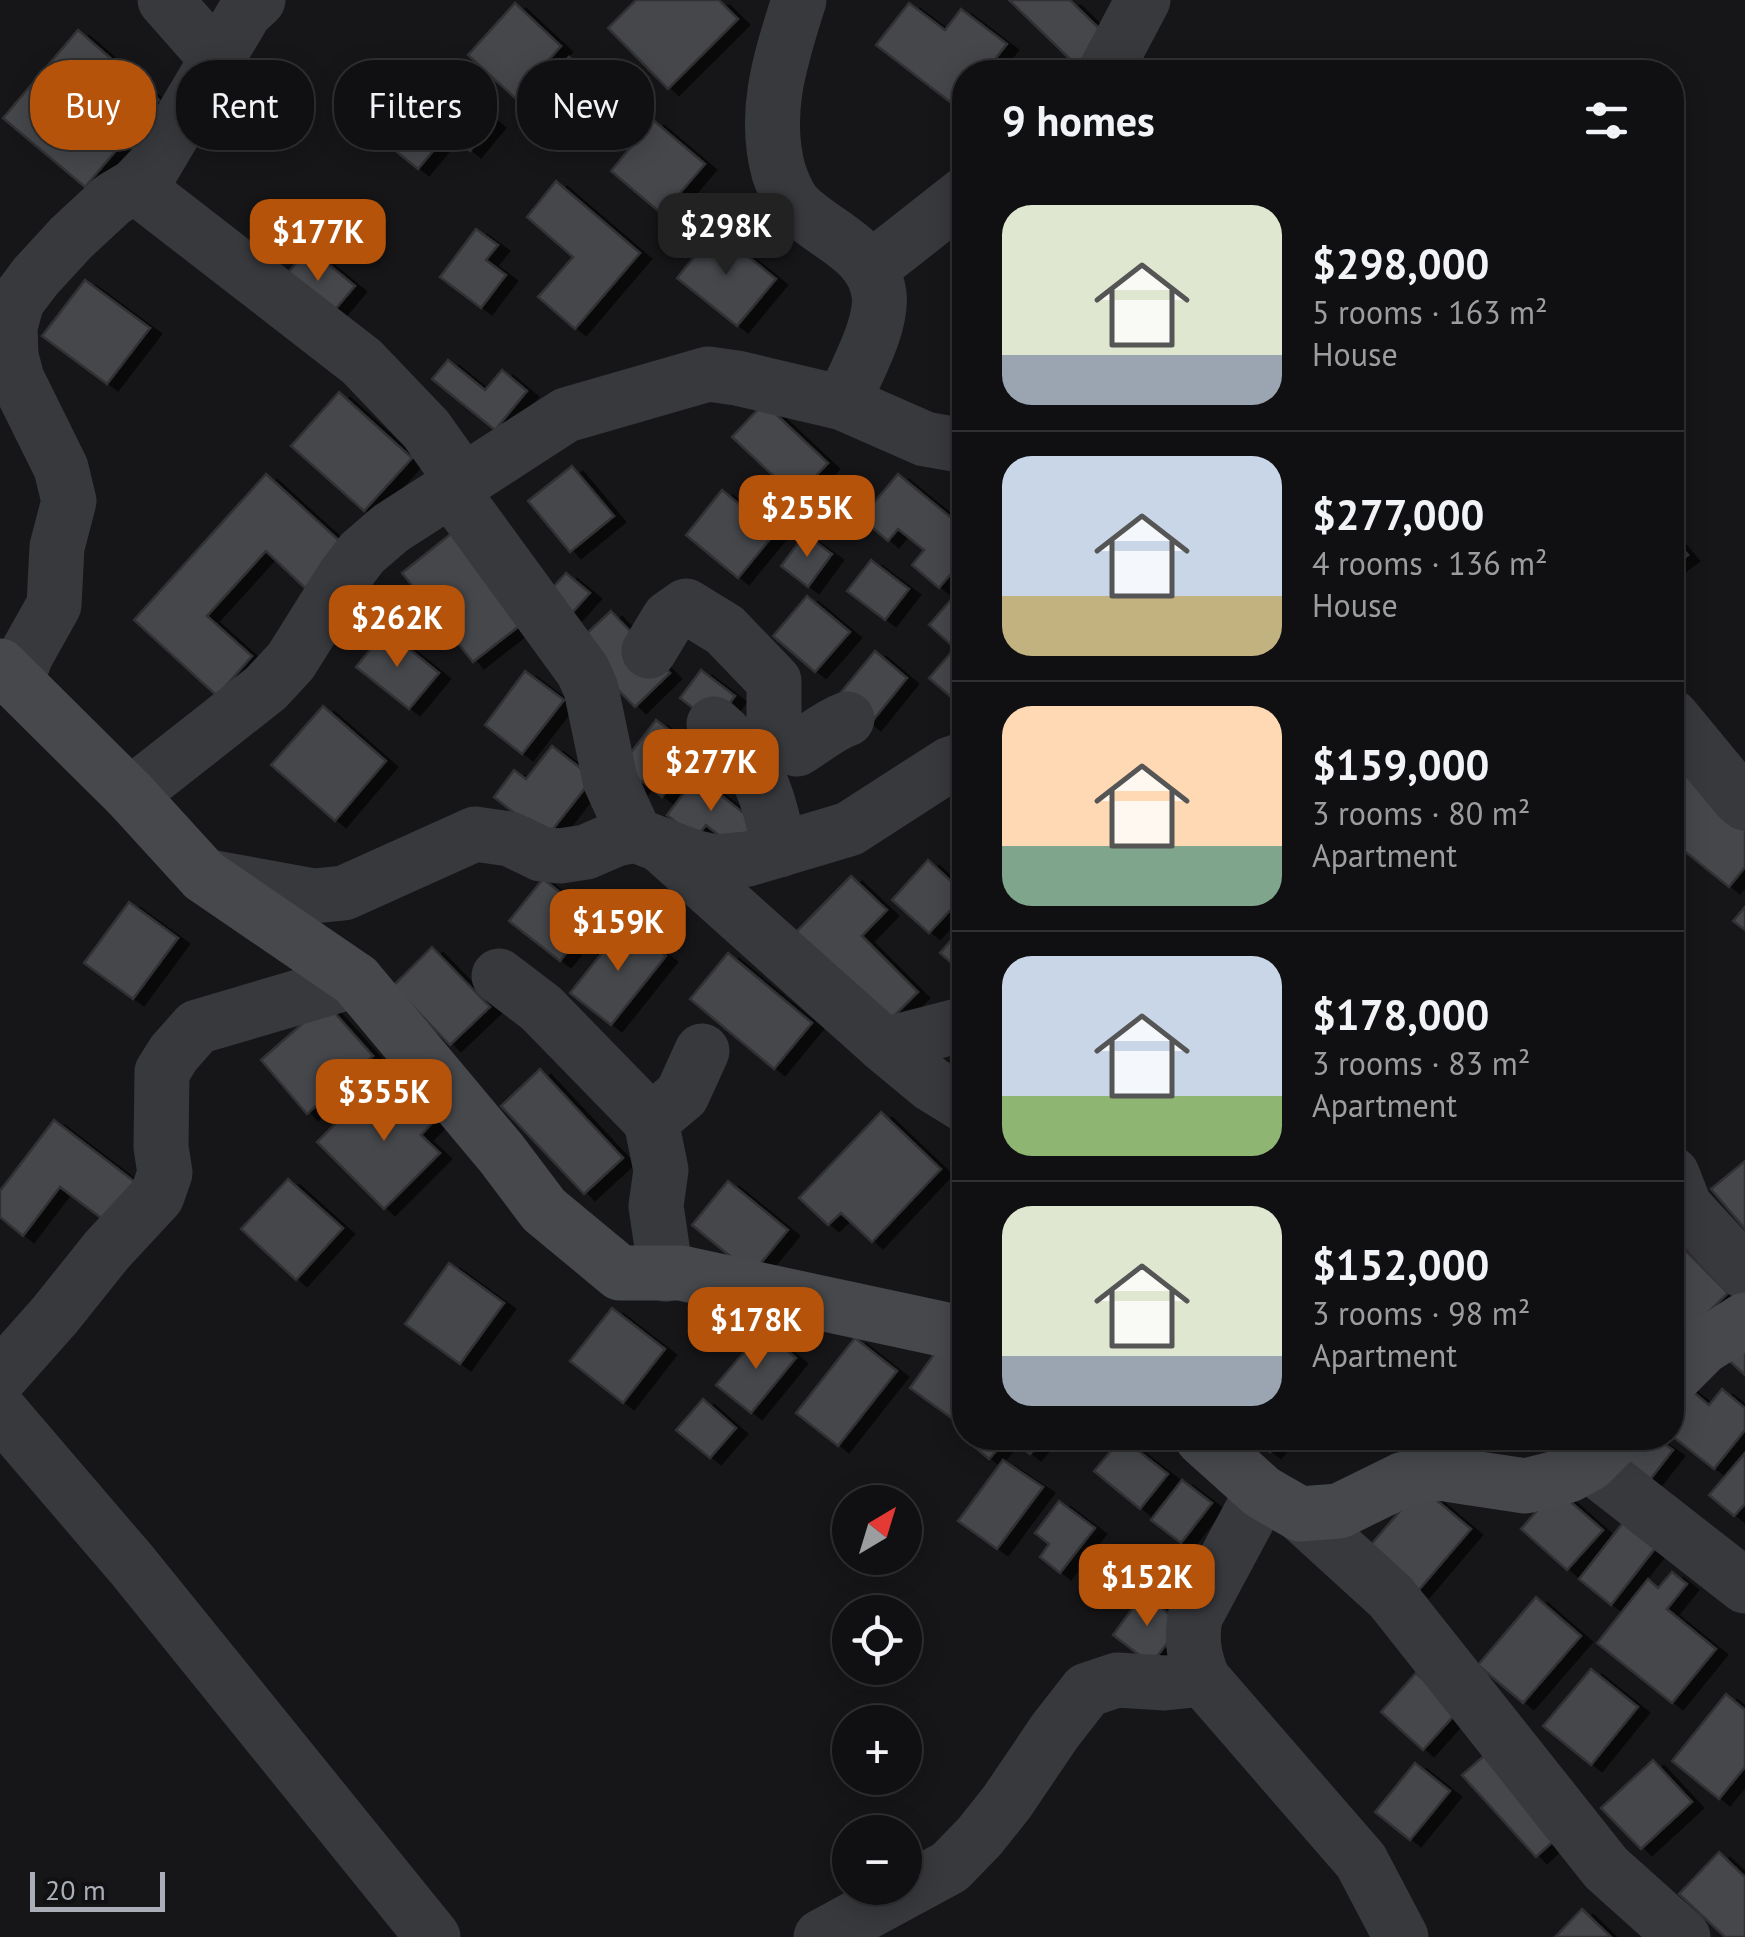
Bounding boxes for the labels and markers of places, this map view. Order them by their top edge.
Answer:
pin: $298K [656,193,796,278]
pin: $177K [248,199,388,284]
pin: $255K [737,475,877,560]
pin: $262K [327,585,467,670]
pin: $277K [641,729,781,814]
pin: $159K [548,889,688,974]
pin: $355K [314,1059,454,1144]
pin: $178K [686,1287,826,1372]
pin: $152K [1077,1544,1217,1629]

